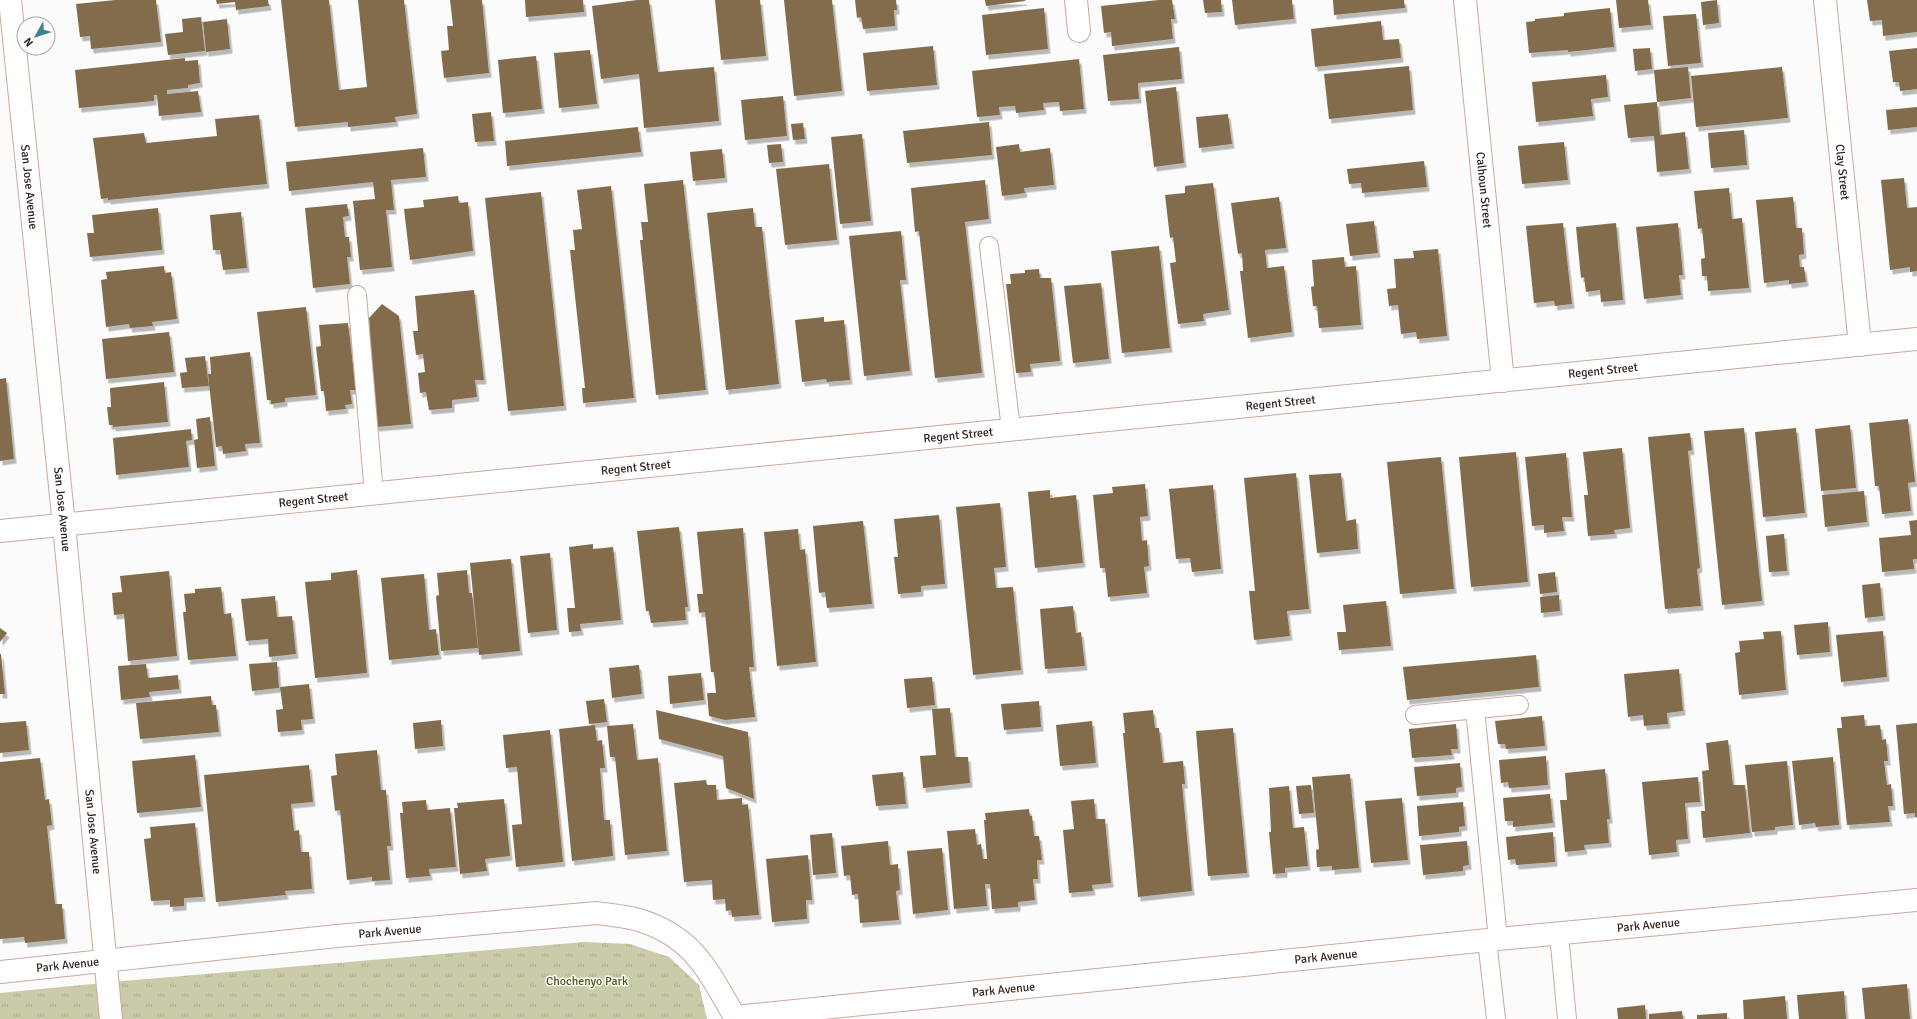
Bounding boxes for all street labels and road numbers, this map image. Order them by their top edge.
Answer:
street label: Clay Street [1832,143,1853,201]
street label: San Jose Avenue [17,144,41,230]
street label: Calhoun Street [1473,151,1495,229]
street label: Regent Street [1567,359,1639,381]
street label: Regent Street [1245,392,1316,414]
street label: Regent Street [923,424,994,446]
street label: Regent Street [600,456,671,478]
street label: San Jose Avenue [51,466,74,552]
street label: Regent Street [278,489,349,511]
street label: San Jose Avenue [82,789,105,875]
street label: Park Avenue [1616,915,1681,935]
street label: Park Avenue [358,921,422,942]
street label: Park Avenue [1294,946,1358,967]
street label: Park Avenue [35,954,100,976]
street label: Park Avenue [971,979,1036,1000]

